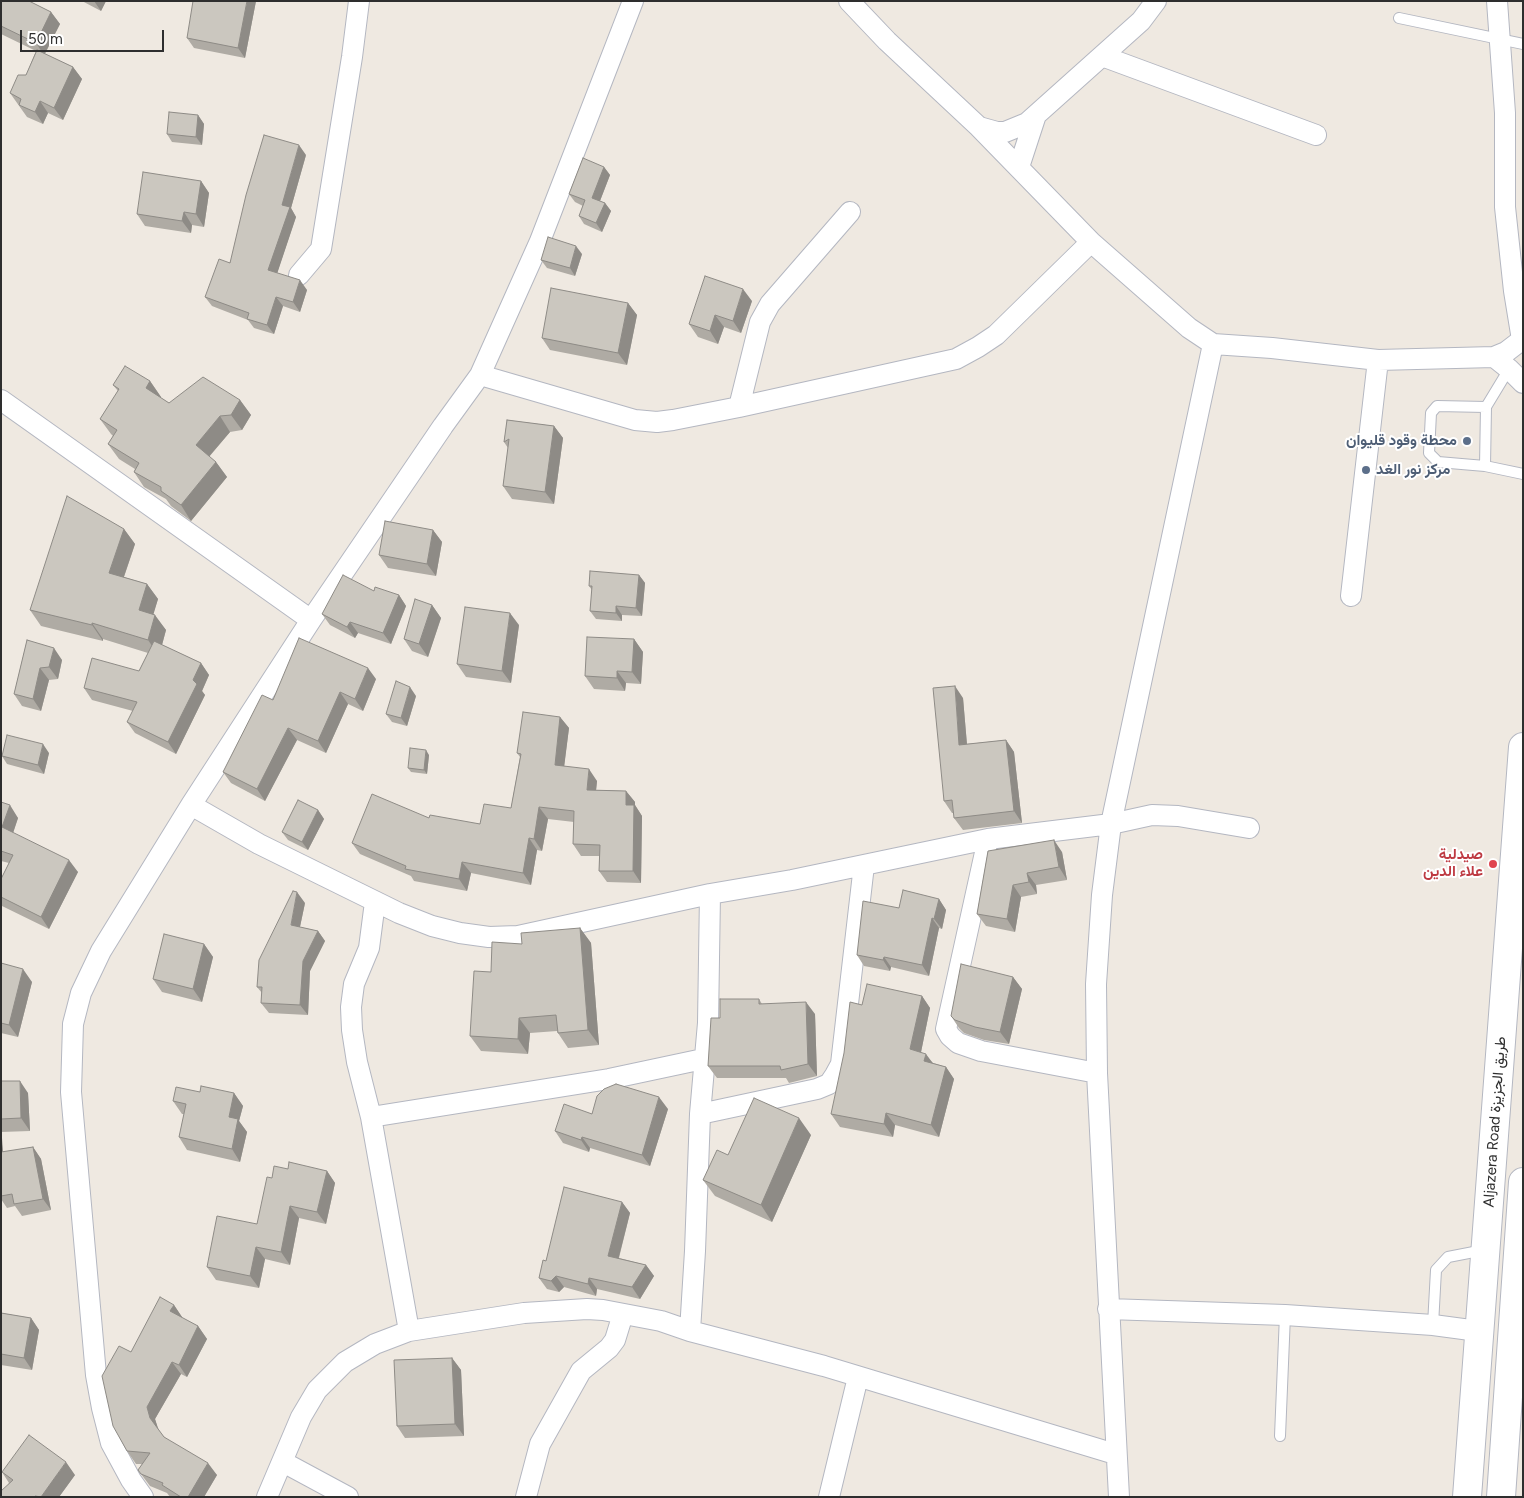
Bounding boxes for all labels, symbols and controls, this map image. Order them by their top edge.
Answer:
scale bar [22,20,166,52]
text: 50 m [28,30,63,48]
place label: محطة وقود قليوان [1346,432,1457,450]
marker: محطة وقود قليوان [1461,435,1473,447]
place label: مركز نور الغد [1376,461,1450,479]
marker: مركز نور الغد [1360,464,1372,476]
place label: صيدلية علاء الدين [1423,846,1483,881]
marker: صيدلية علاء الدين [1487,858,1499,870]
street label: Aljazera Road طريق الجزيزة [1480,1036,1510,1208]

